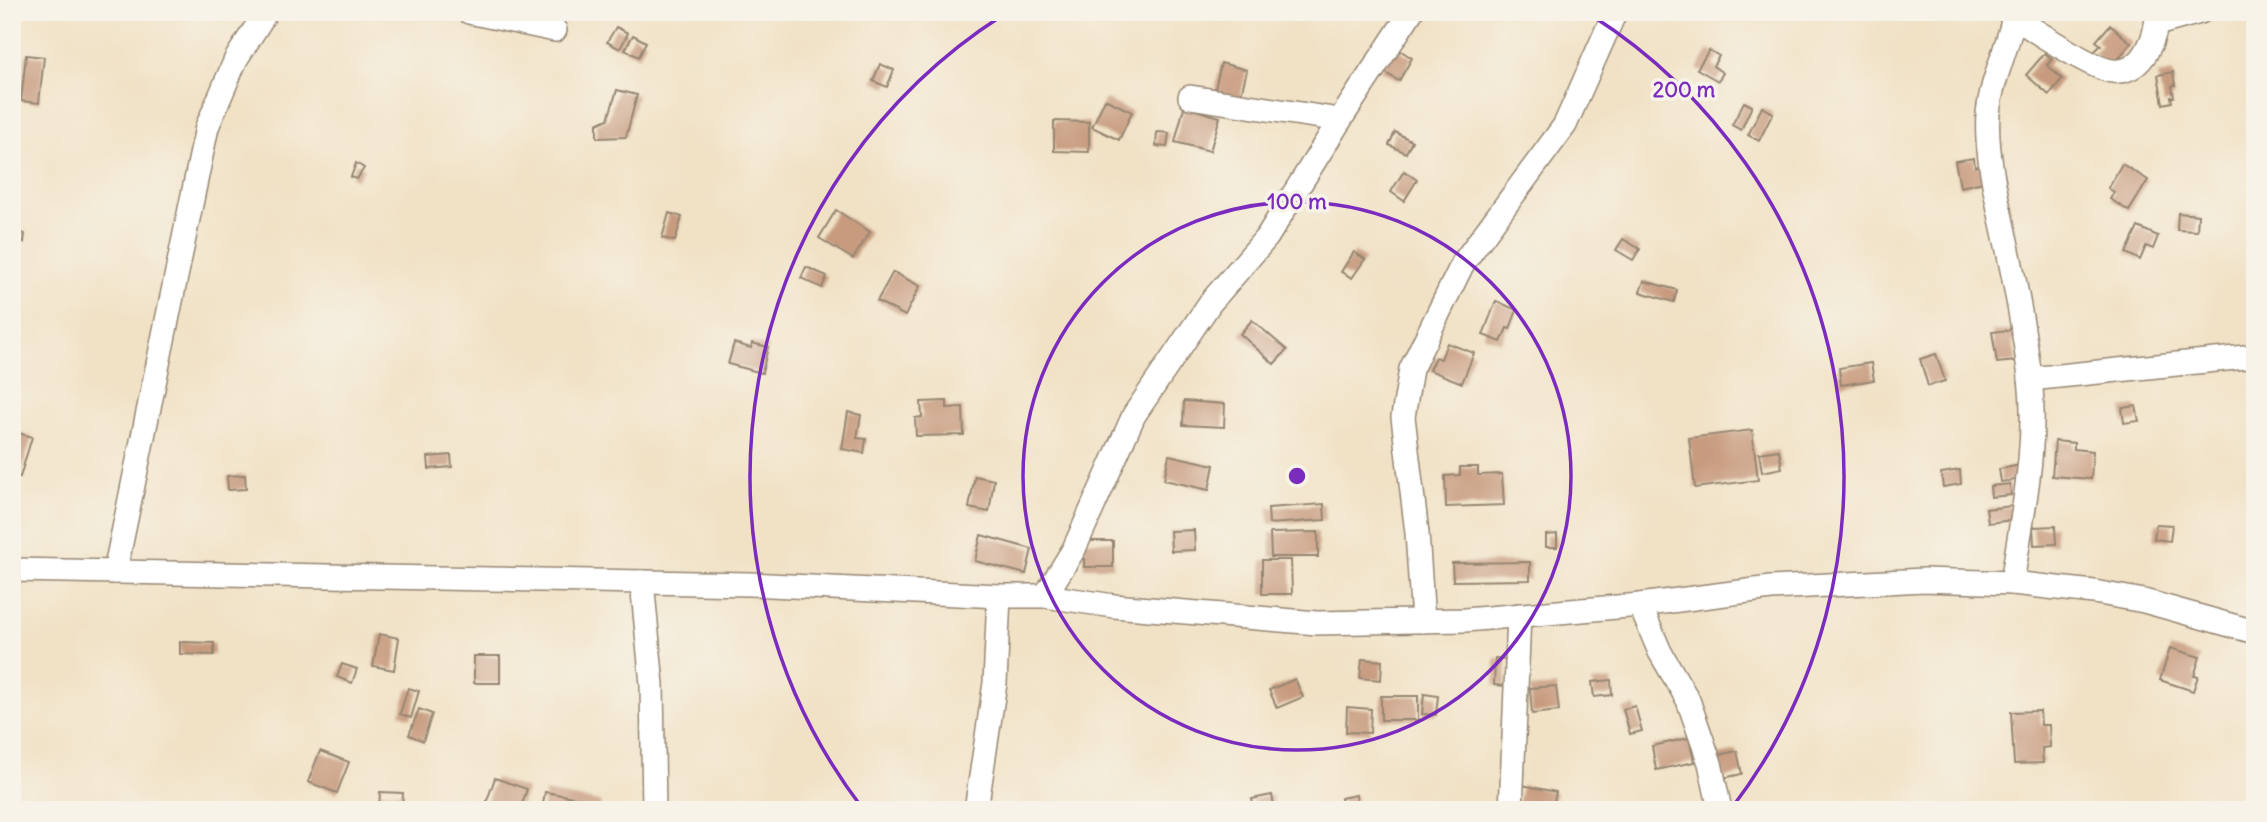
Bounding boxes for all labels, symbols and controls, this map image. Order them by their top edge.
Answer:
text: 200 m [1653,76,1716,103]
text: 100 m [1267,188,1327,215]
centre of rings [1285,464,1309,488]

